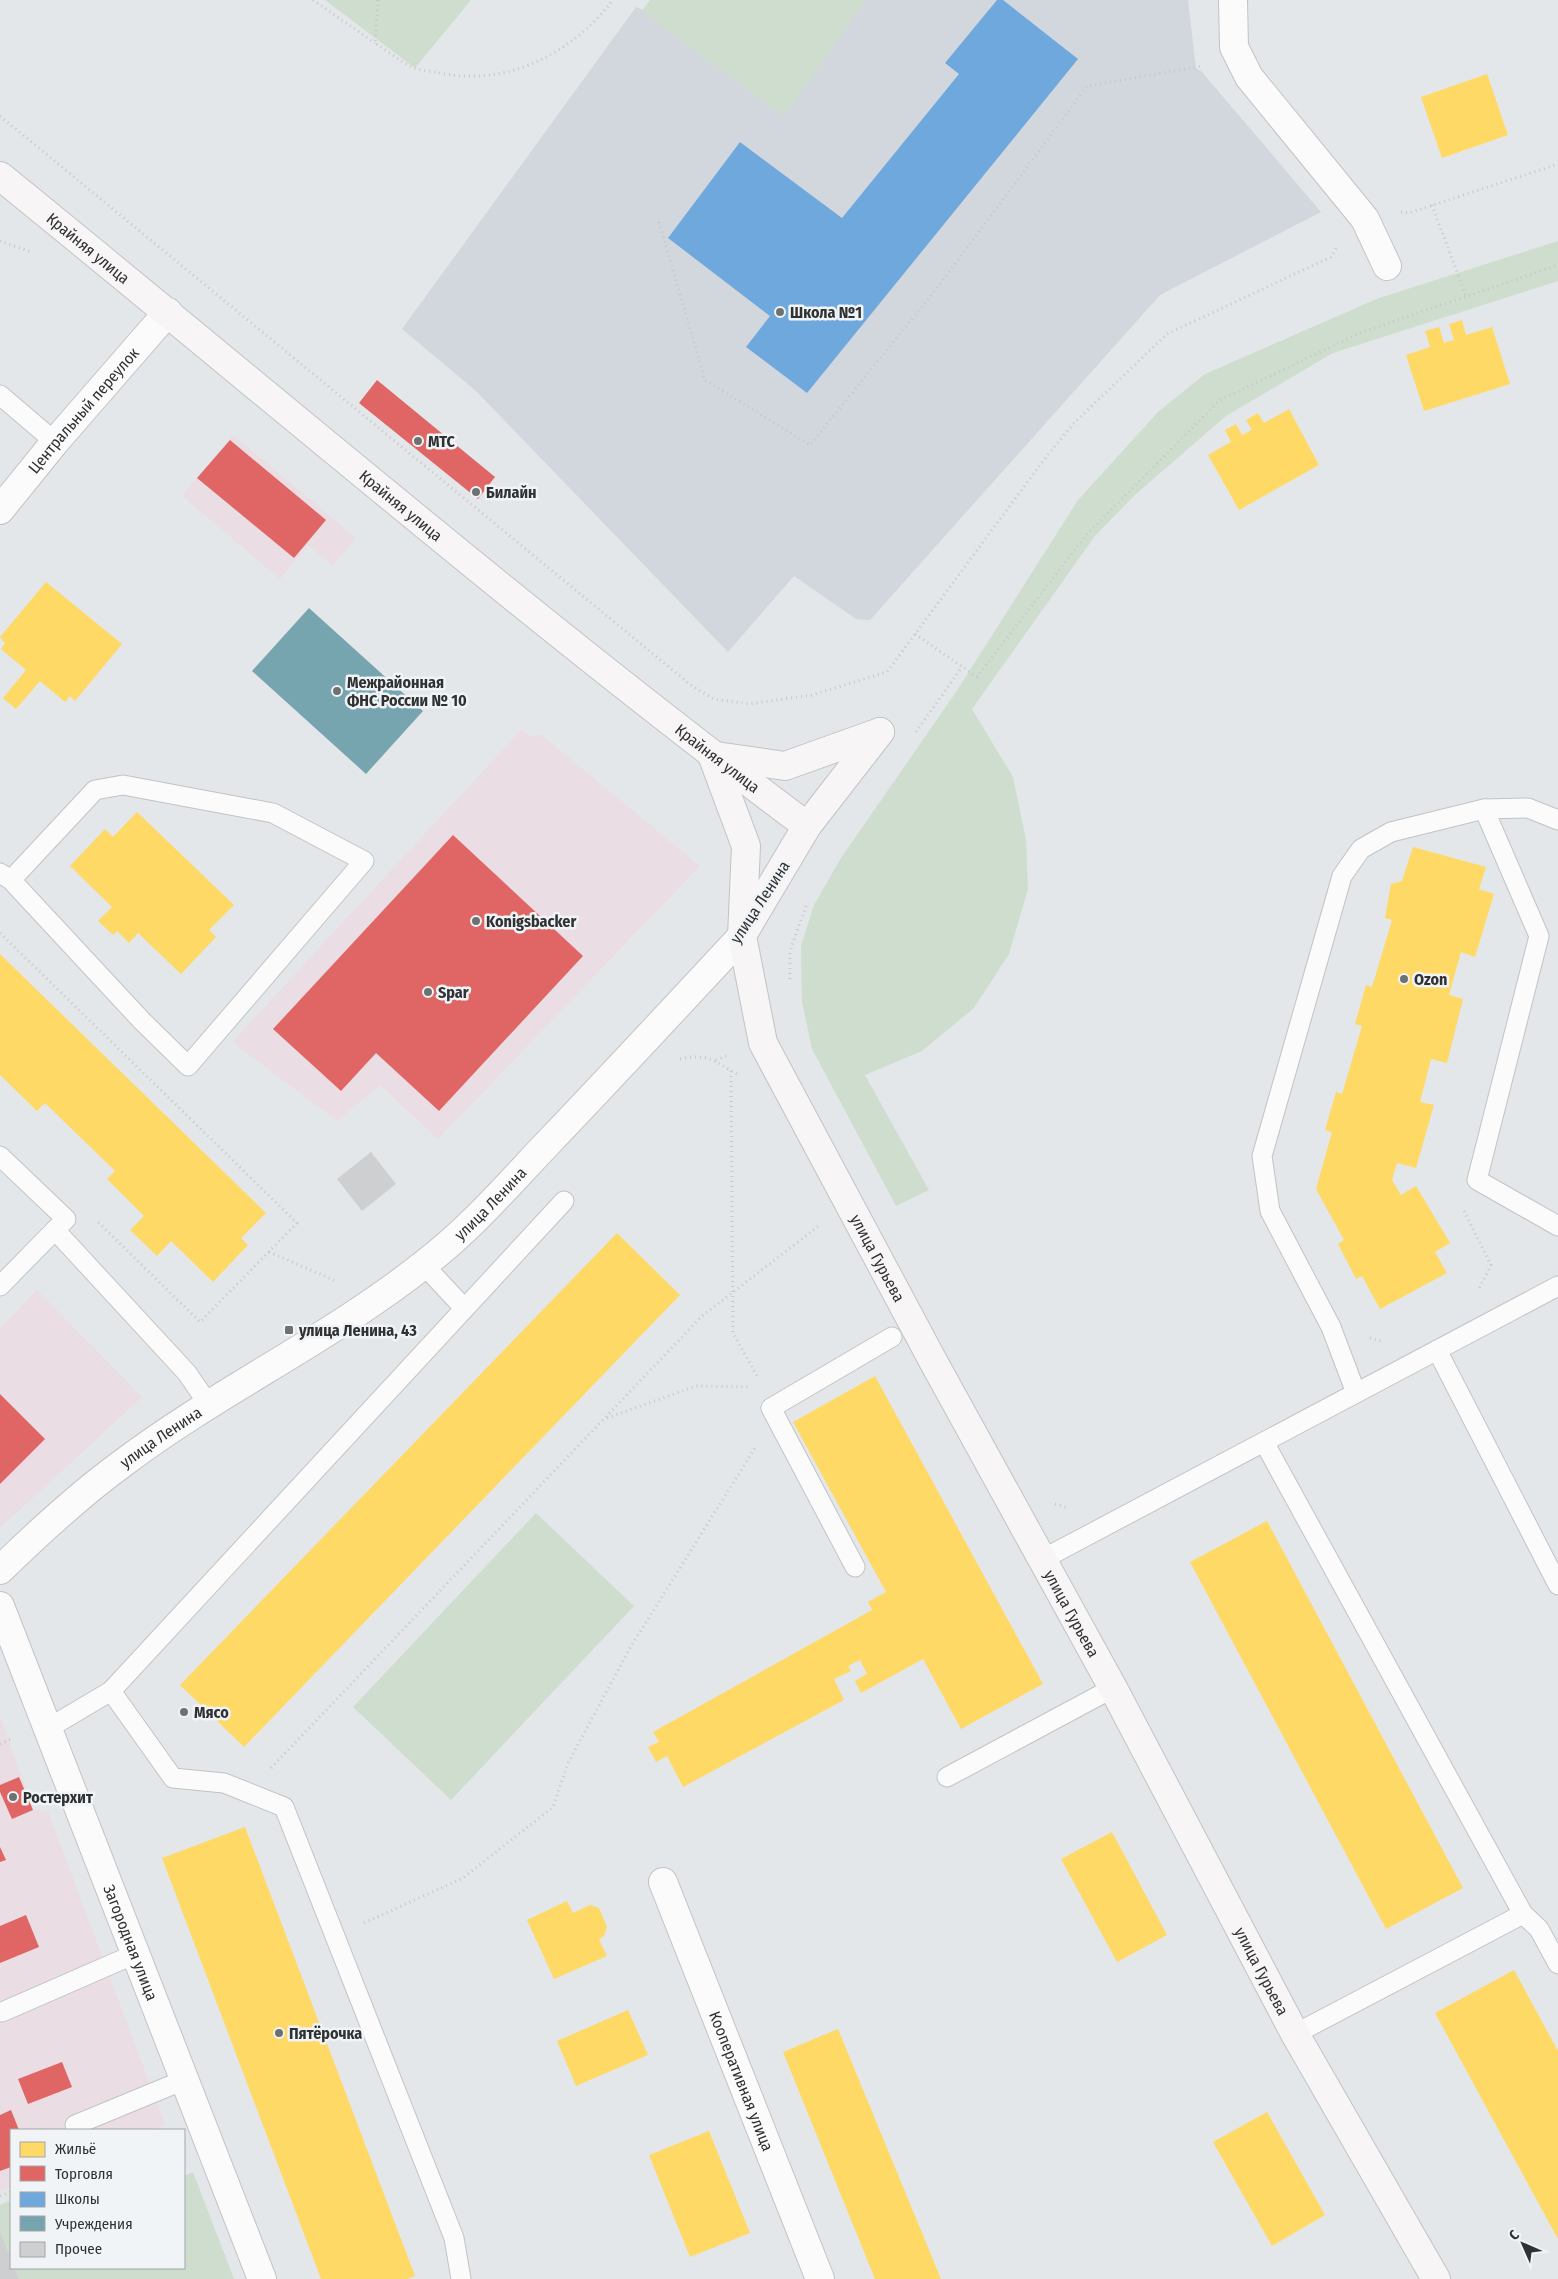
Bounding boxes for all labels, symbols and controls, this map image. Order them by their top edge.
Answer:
street label: Крайняя улица [43,208,134,288]
place label: Школа №1 [790,303,862,322]
marker: Школа №1 [774,306,786,318]
street label: Центральный переулок [24,343,143,477]
place label: МТС [428,432,456,451]
marker: МТС [412,435,424,447]
street label: Крайняя улица [356,466,446,545]
place label: Билайн [486,483,537,502]
marker: Билайн [470,486,482,498]
place label: Межрайонная ФНС России № 10 [347,673,467,710]
marker: Межрайонная ФНС России № 10 [331,685,343,697]
street label: Крайняя улица [671,720,764,797]
street label: улица Ленина [726,857,794,947]
place label: Konigsbacker [486,912,576,931]
marker: Konigsbacker [470,915,482,927]
place label: Ozon [1414,970,1447,989]
marker: Ozon [1398,973,1410,985]
place label: Spar [438,983,469,1002]
marker: Spar [422,986,434,998]
street label: улица Ленина [450,1163,530,1244]
street label: улица Гурьева [847,1211,909,1305]
place label: улица Ленина, 43 [298,1321,417,1340]
marker: улица Ленина, 43 [283,1324,295,1336]
street label: улица Ленина [116,1402,205,1472]
street label: улица Гурьева [1040,1566,1104,1660]
place label: Мясо [194,1703,229,1722]
marker: Мясо [178,1706,190,1718]
place label: Ростерхит [23,1788,93,1807]
marker: Ростерхит [7,1791,19,1803]
street label: Загородная улица [100,1882,162,2003]
street label: улица Гурьева [1231,1924,1293,2018]
street label: Кооперативная улица [706,2008,778,2154]
place label: Пятёрочка [289,2024,362,2043]
marker: Пятёрочка [273,2027,285,2039]
legend [10,2129,185,2269]
text: Жильё [55,2140,96,2158]
text: Торговля [55,2165,113,2183]
text: Школы [55,2190,100,2208]
text: Учреждения [54,2215,133,2233]
north arrow [1498,2219,1548,2269]
text: С [1506,2226,1523,2244]
text: Прочее [55,2240,102,2258]

